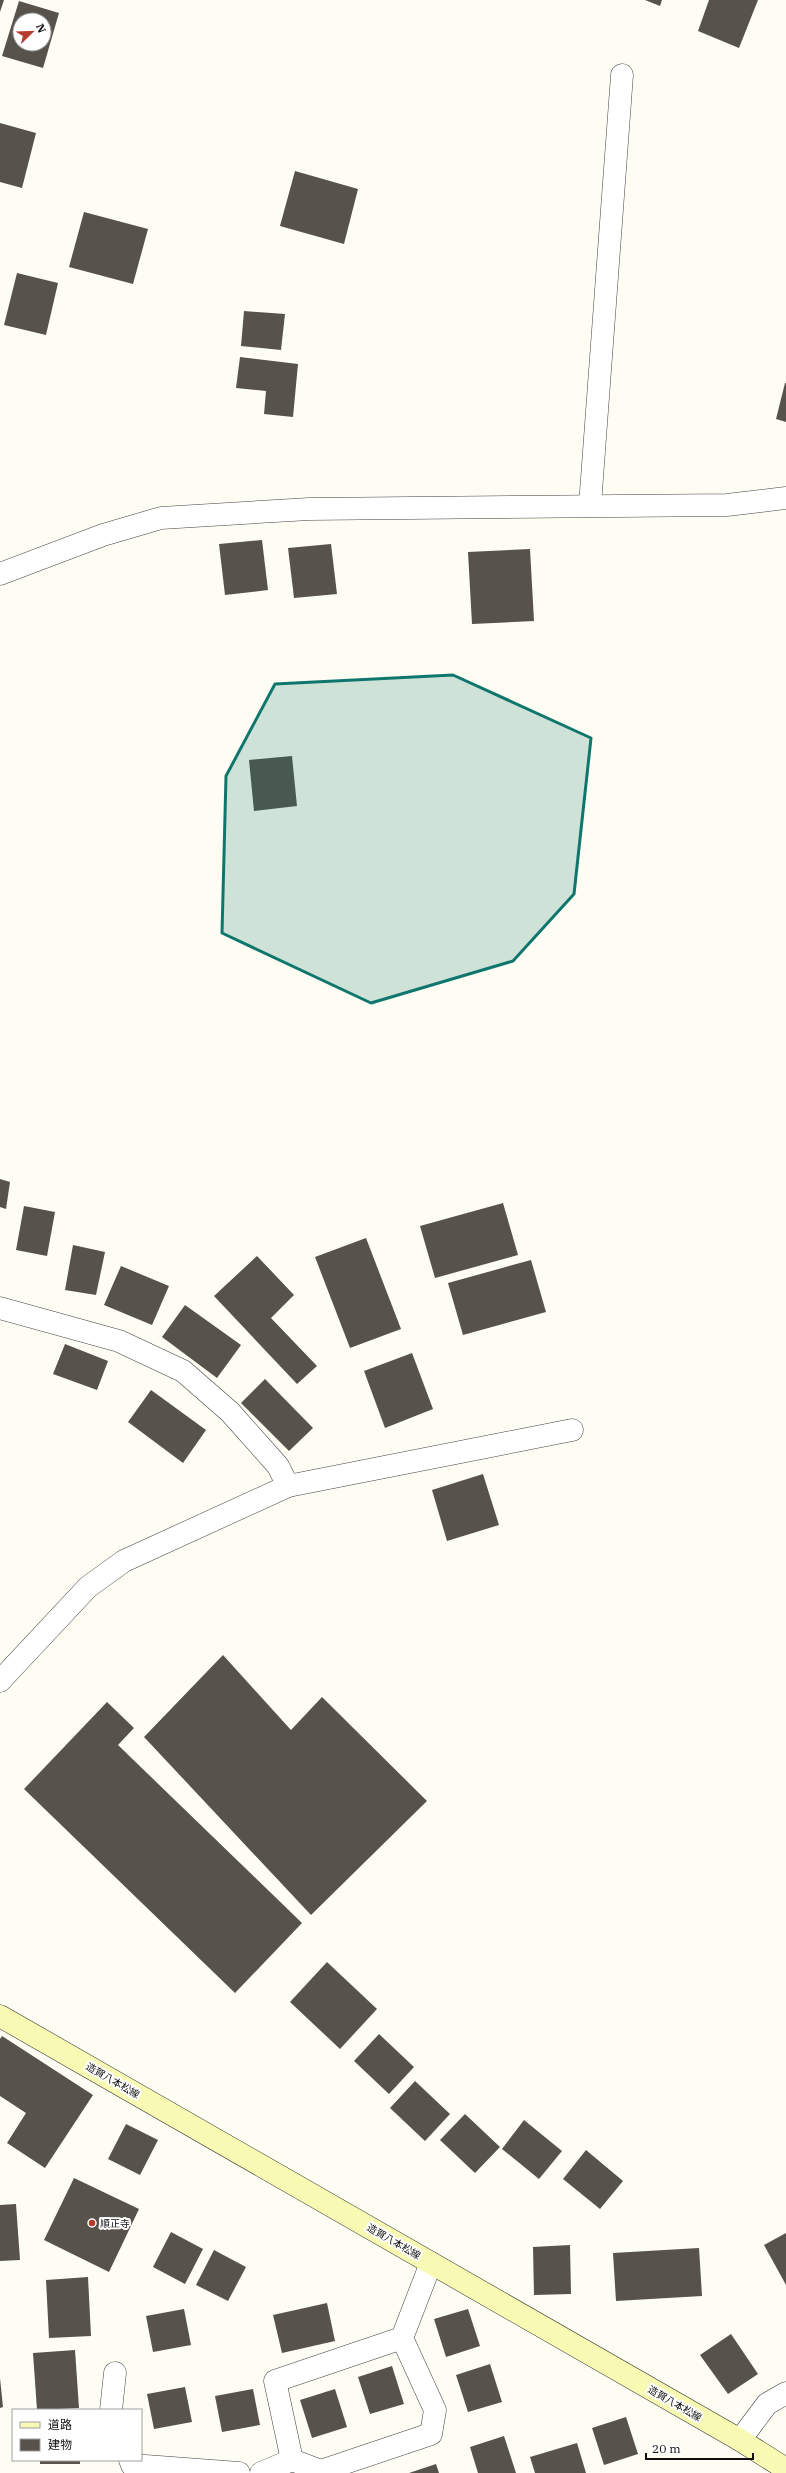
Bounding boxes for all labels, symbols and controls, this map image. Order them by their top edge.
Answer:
north arrow [12,12,52,52]
text: N [33,21,49,35]
street label: 造賀八本松線 [84,2060,142,2101]
place label: 順正寺 [100,2217,130,2230]
marker: 順正寺 [87,2218,97,2228]
street label: 造賀八本松線 [365,2221,423,2262]
street label: 造賀八本松線 [646,2383,704,2424]
legend [12,2409,142,2461]
text: 道路 [48,2417,72,2432]
scale bar [646,2435,753,2461]
text: 建物 [48,2437,72,2452]
text: 20 m [652,2441,681,2456]

